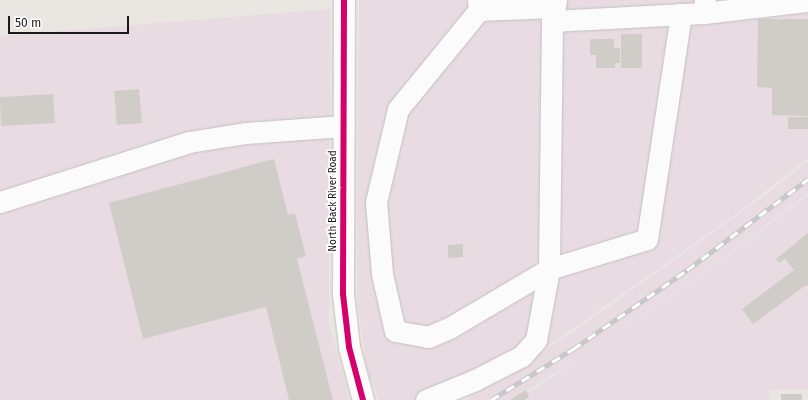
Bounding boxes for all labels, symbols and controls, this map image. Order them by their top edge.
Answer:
scale bar [10,8,131,34]
text: 50 m [15,16,41,30]
street label: North Back River Road [328,150,340,252]

